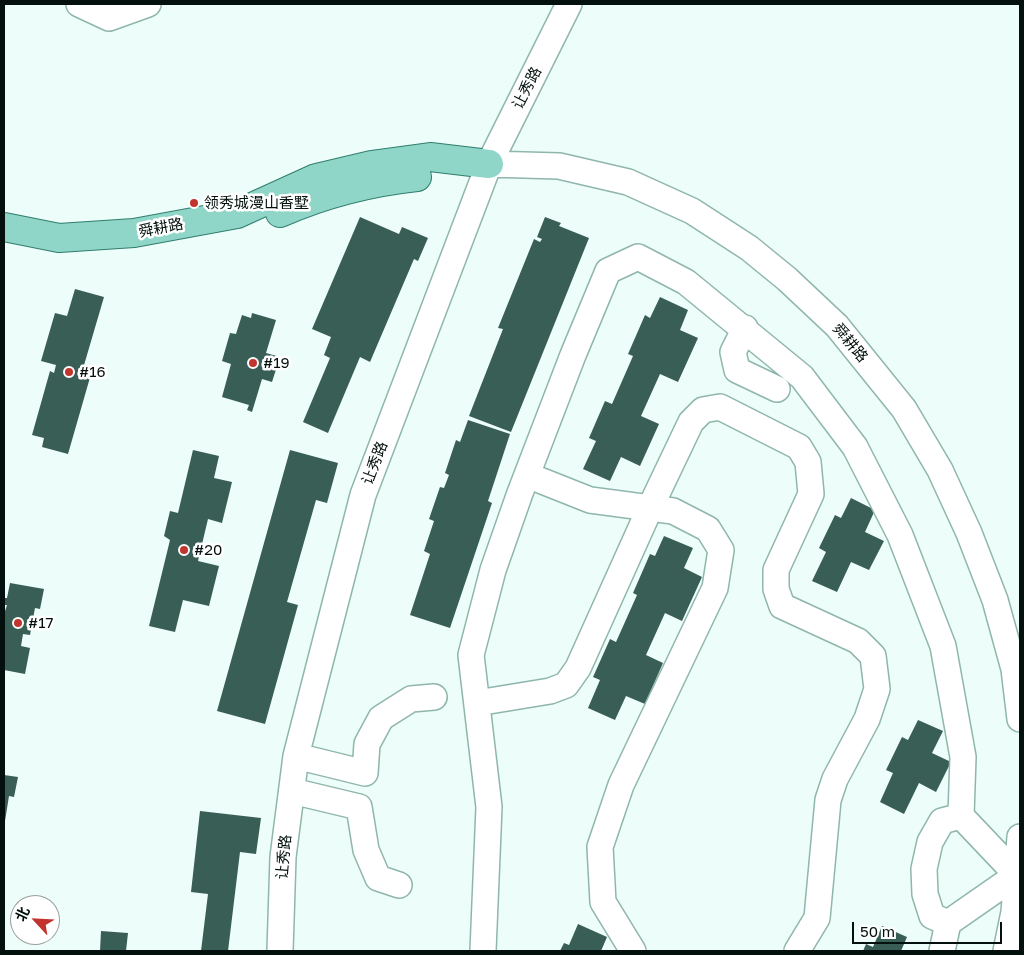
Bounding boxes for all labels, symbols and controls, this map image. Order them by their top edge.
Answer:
street label: 让秀路 [509,64,545,112]
place label: 领秀城漫山香墅 [204,194,309,212]
marker: 领秀城漫山香墅 [188,197,200,209]
street label: 舜耕路 [137,215,185,241]
street label: 舜耕路 [829,320,871,366]
place label: #19 [263,354,290,372]
marker: #19 [247,357,259,369]
place label: #16 [79,363,106,381]
marker: #16 [63,366,75,378]
street label: 让秀路 [359,439,391,487]
place label: #20 [194,541,222,559]
marker: #20 [178,544,190,556]
place label: #17 [28,614,53,632]
marker: #17 [12,617,24,629]
street label: 让秀路 [273,834,295,880]
north arrow [10,895,60,945]
text: 北 [11,904,33,924]
scale bar [854,912,1004,944]
text: 50 m [860,922,895,940]

